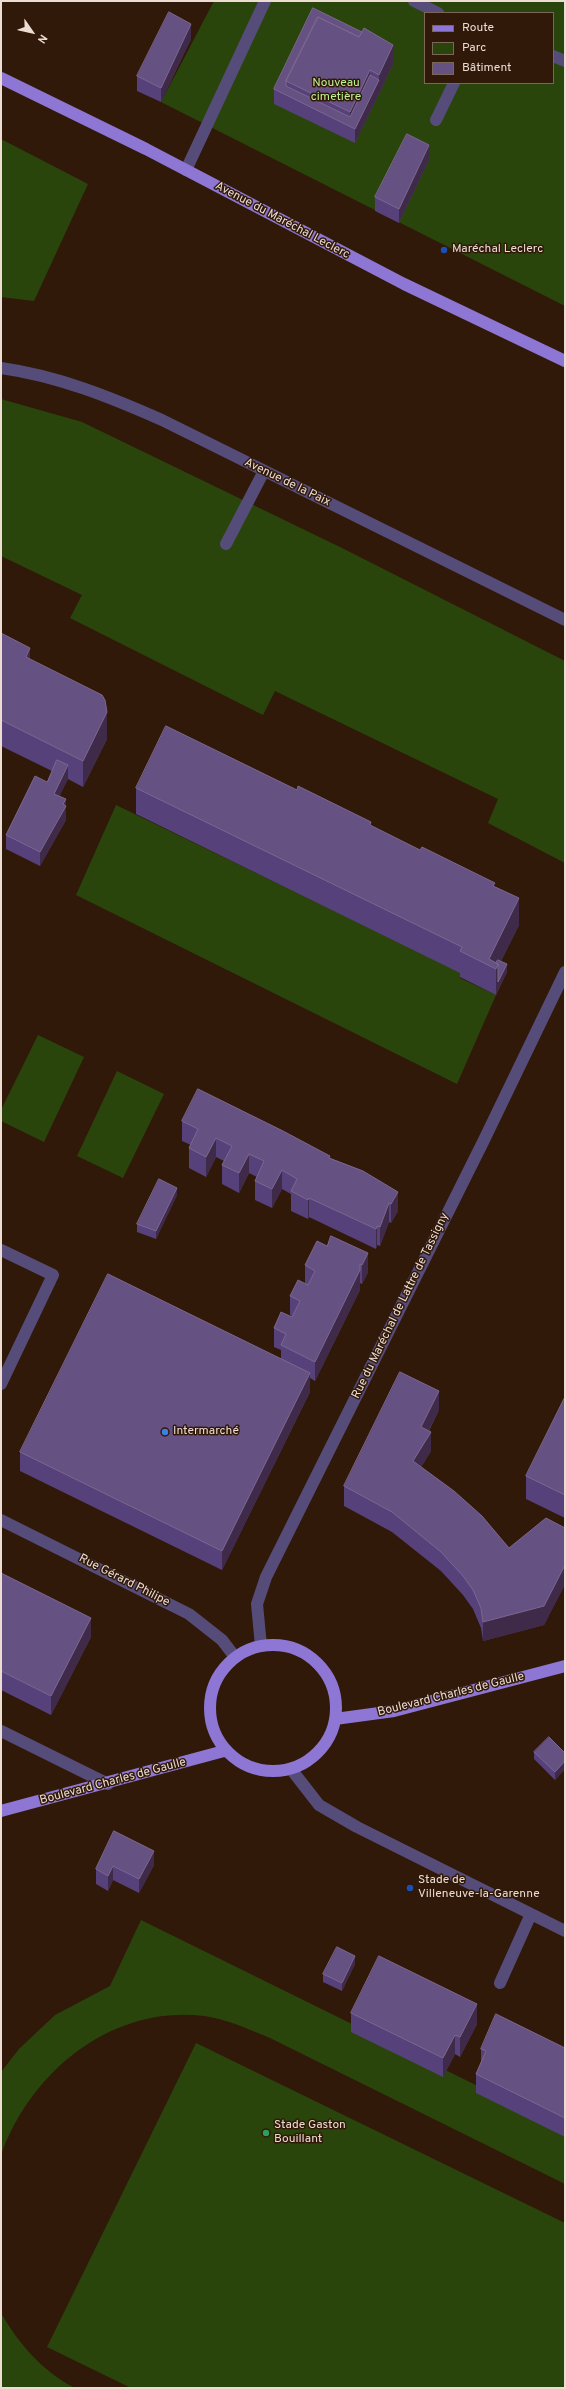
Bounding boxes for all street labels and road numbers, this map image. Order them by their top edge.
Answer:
street label: Avenue du Maréchal Leclerc [212,179,352,263]
street label: Avenue de la Paix [242,456,332,510]
street label: Rue du Maréchal de Lattre de Tassigny [349,1211,453,1401]
street label: Rue Gérard Philipe [76,1552,172,1610]
street label: Boulevard Charles de Gaulle [376,1670,526,1720]
street label: Boulevard Charles de Gaulle [38,1756,188,1808]

